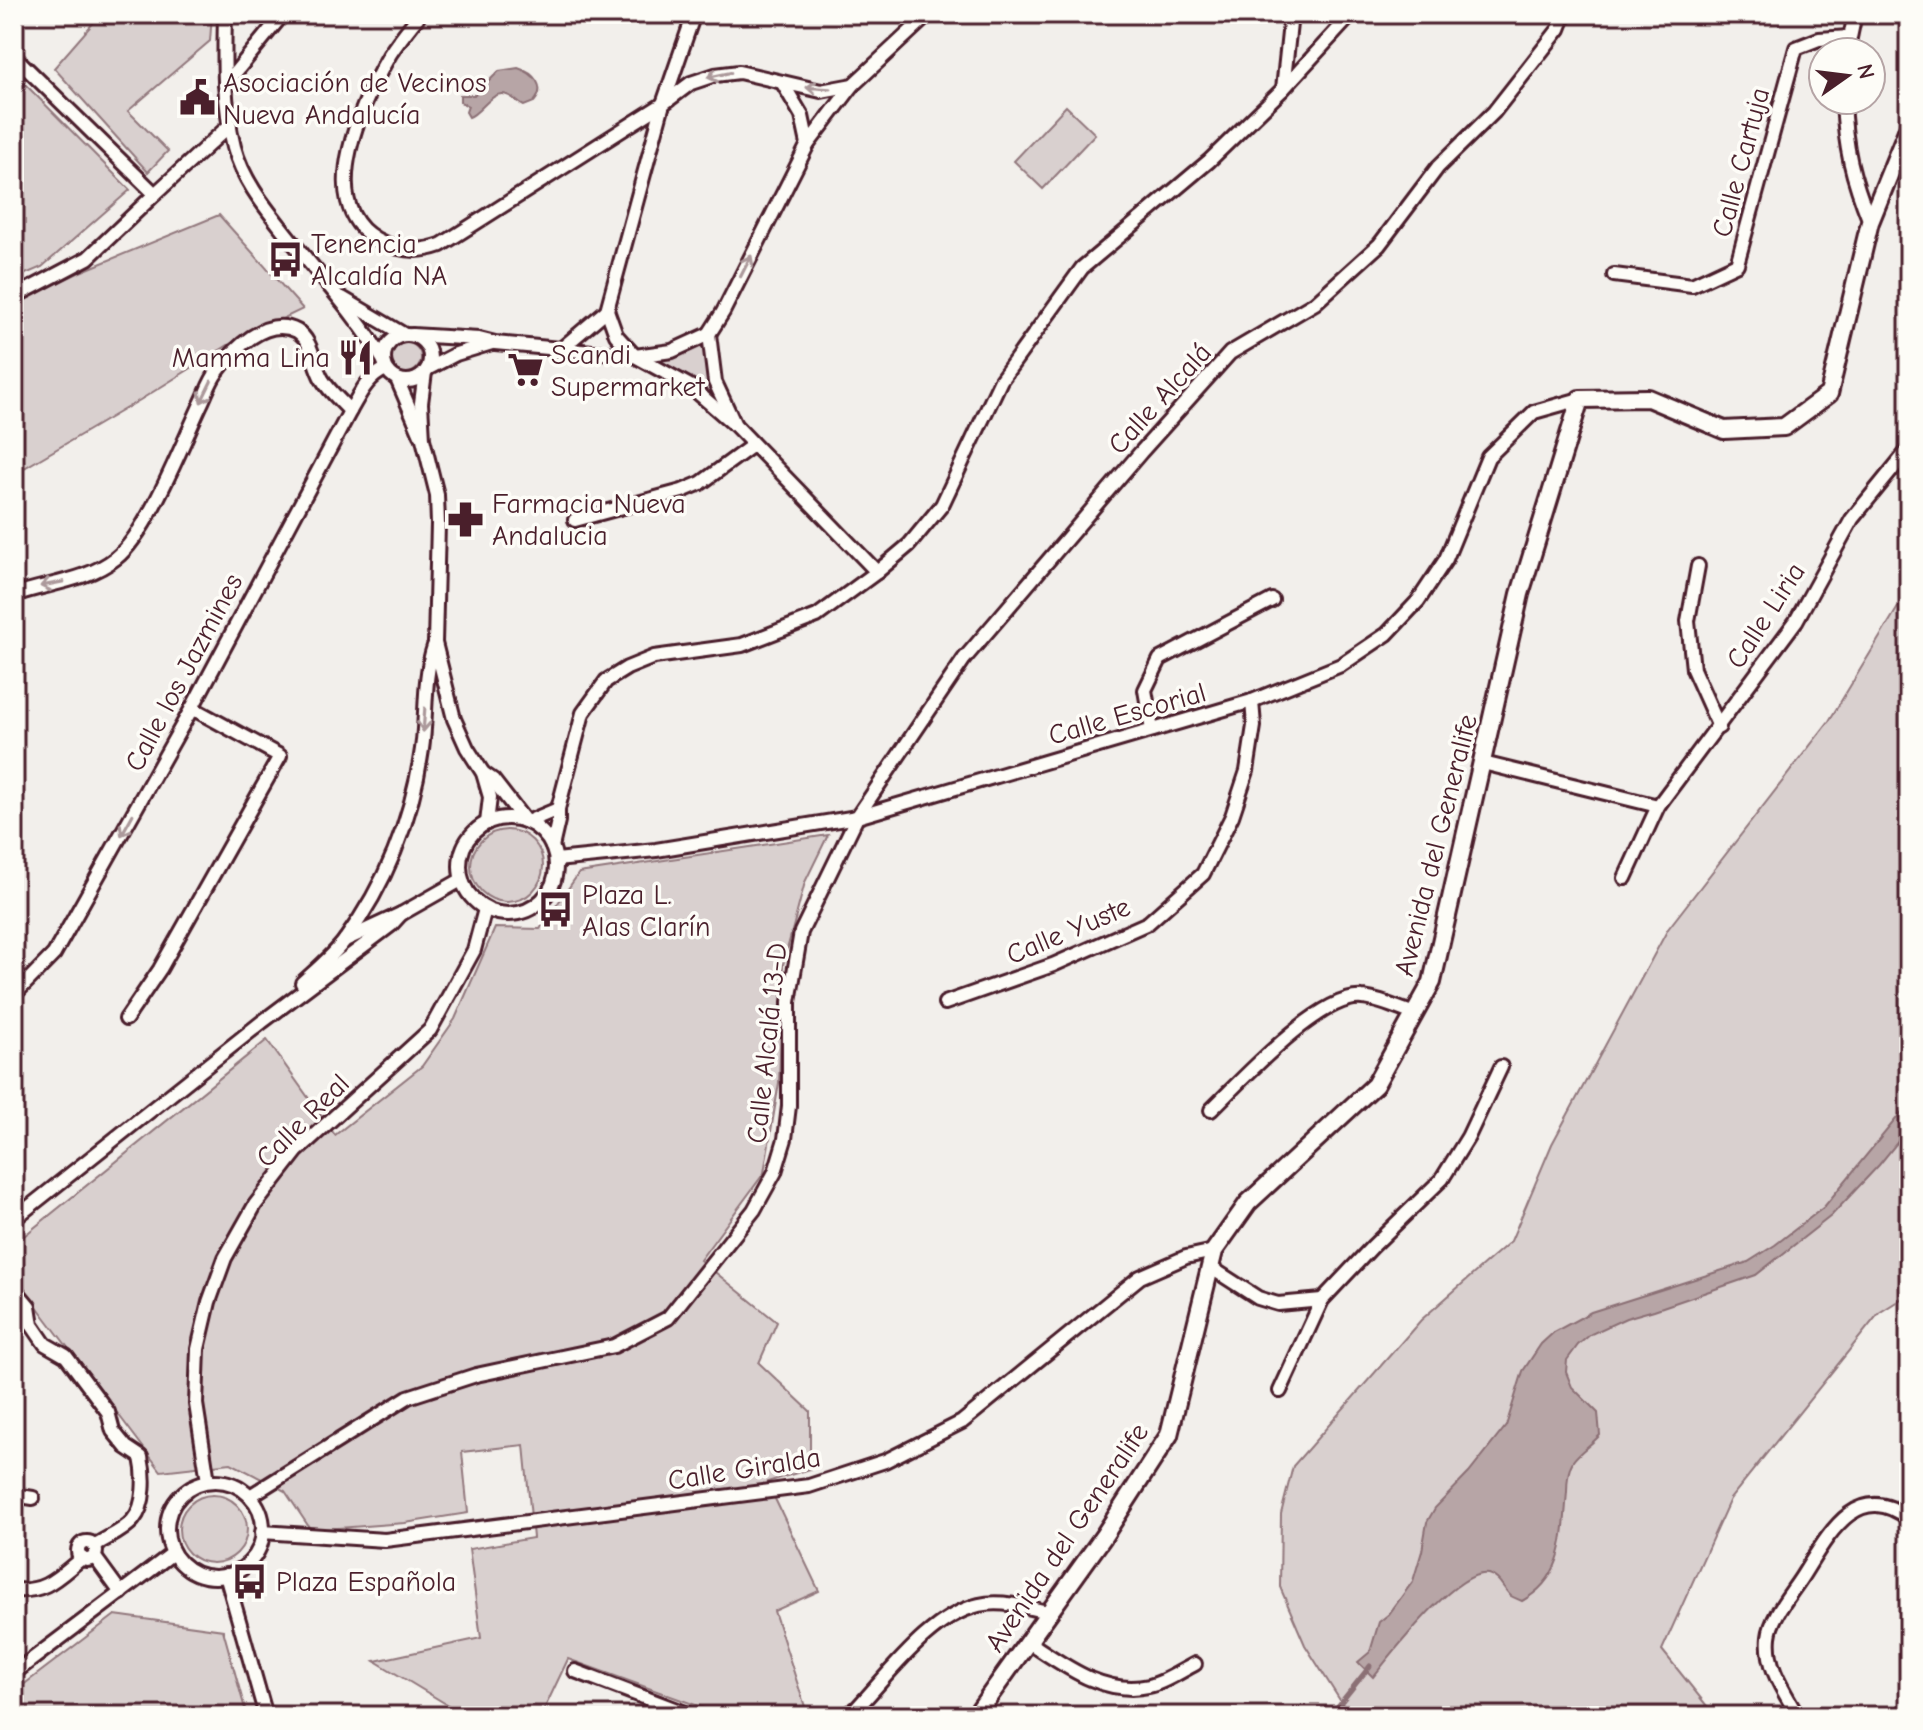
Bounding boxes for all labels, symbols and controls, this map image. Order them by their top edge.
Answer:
north arrow [1807,36,1887,116]
text: N [1851,61,1880,82]
place label: Asociación de Vecinos Nueva Andalucía [223,67,487,131]
one-way arrow [707,69,733,84]
public building icon: Asociación de Vecinos Nueva Andalucía [178,79,216,117]
one-way arrow [805,80,831,95]
street label: Calle Cartuja [1706,84,1776,240]
place label: Tenencia Alcaldía NA [311,228,447,292]
bus stop icon: Tenencia Alcaldía NA [266,240,304,278]
one-way arrow [739,255,755,279]
street label: Calle Alcalá [1102,337,1218,461]
restaurant icon: Mamma Lina [337,338,375,376]
place label: Scandi Supermarket [551,339,705,403]
place label: Mamma Lina [172,342,330,374]
supermarket icon: Scandi Supermarket [506,351,544,389]
one-way arrow [198,380,213,404]
place label: Farmacia Nueva Andalucia [492,488,686,552]
pharmacy icon: Farmacia Nueva Andalucia [447,500,485,538]
street label: Calle Liria [1720,557,1812,674]
street label: Calle los Jazmines [118,568,249,777]
one-way arrow [39,577,65,592]
street label: Calle Escorial [1045,676,1210,752]
one-way arrow [416,706,431,733]
street label: Avenida del Generalife [1388,711,1484,979]
one-way arrow [118,813,134,836]
place label: Plaza L. Alas Clarín [582,879,711,943]
bus stop icon: Plaza L. Alas Clarín [537,891,575,929]
street label: Calle Yuste [1002,891,1135,971]
street label: Calle Alcalá 13-D [741,941,793,1145]
street label: Calle Real [250,1068,356,1174]
street label: Avenida del Generalife [978,1417,1155,1658]
street label: Calle Giralda [666,1441,823,1497]
bus stop icon: Plaza Española [231,1562,269,1600]
place label: Plaza Española [276,1566,456,1598]

